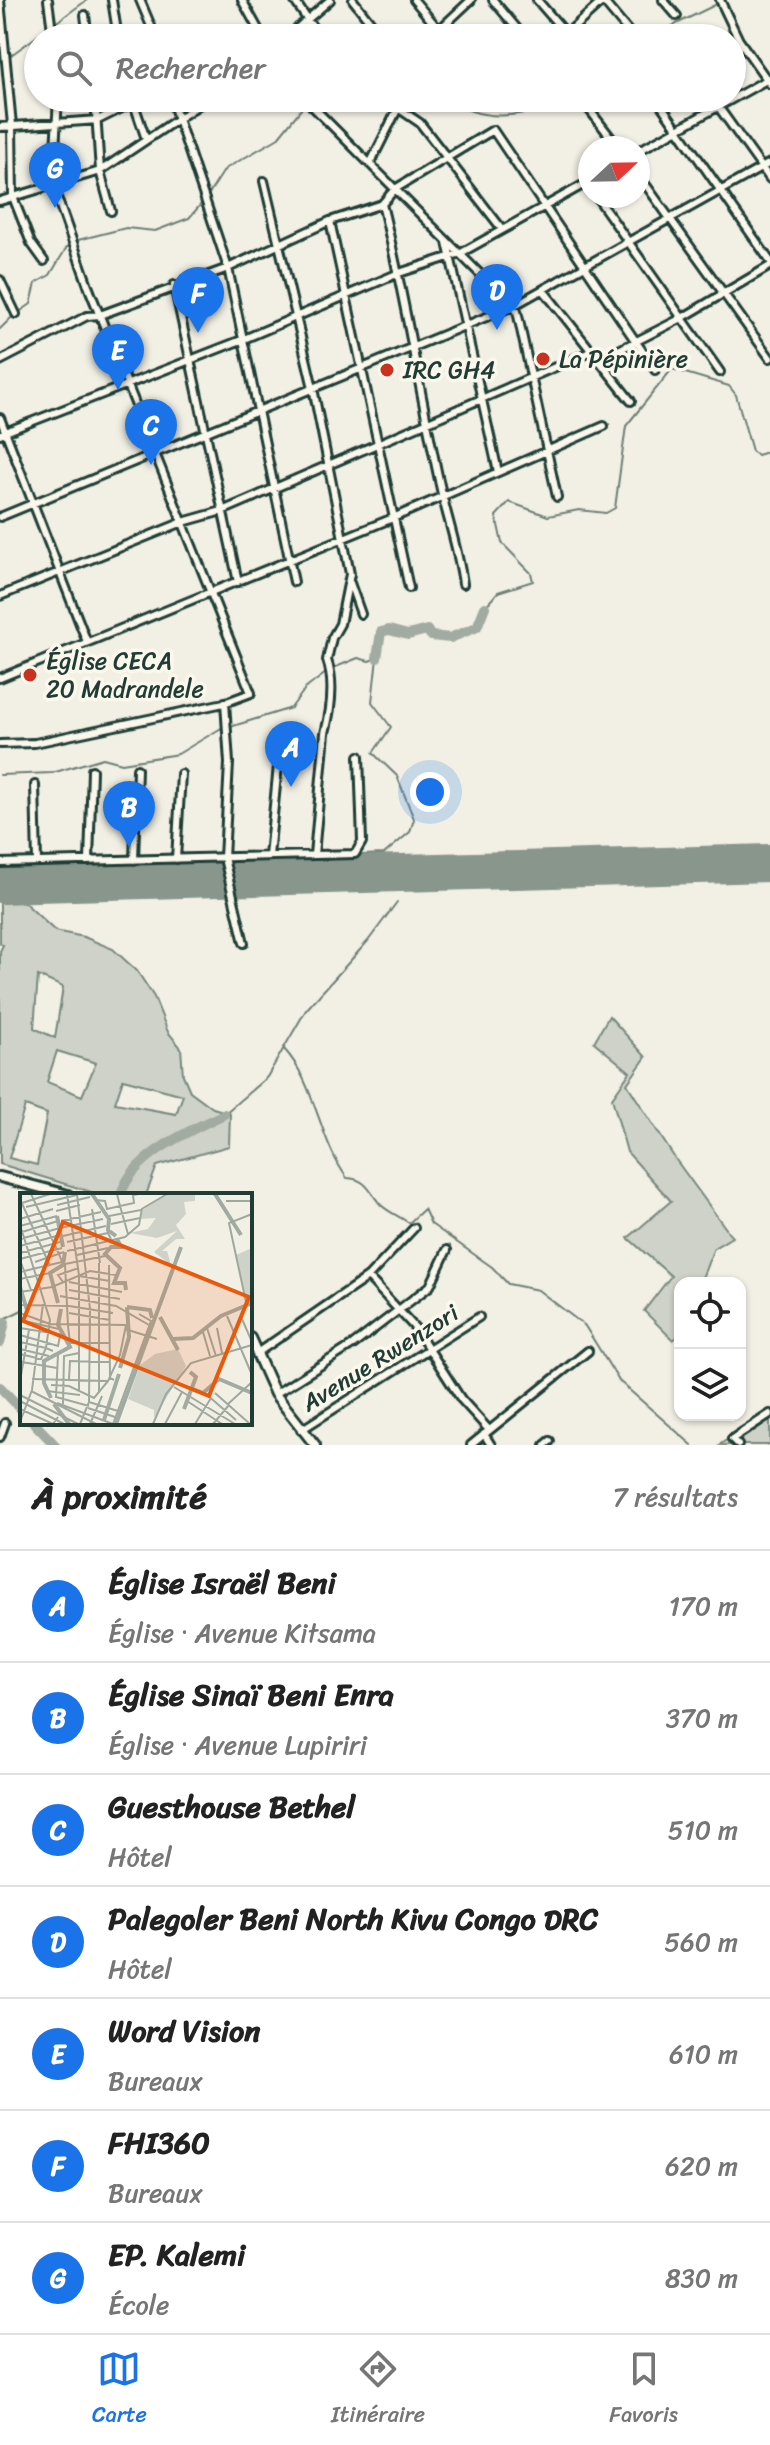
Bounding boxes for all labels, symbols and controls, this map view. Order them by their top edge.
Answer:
search box [24,24,746,112]
text: Rechercher [116,41,266,95]
icon: search [52,46,96,90]
north arrow [578,136,650,208]
pin: G [29,142,81,208]
pin: D [471,264,523,330]
pin: F [172,267,224,333]
pin: E [92,324,144,390]
place label: La Pépinière [559,338,688,380]
place label: IRC GH4 [402,349,495,391]
marker: La Pépinière [534,350,552,368]
marker: IRC GH4 [378,361,396,379]
pin: C [125,399,177,465]
place label: Église CECA 20 Madrandele [46,640,204,710]
marker: Église CECA 20 Madrandele [21,666,39,684]
pin: A [265,721,317,787]
your location [410,772,450,812]
pin: B [103,781,155,847]
inset map [20,1193,252,1425]
map controls [674,1277,746,1421]
button: locate [674,1277,746,1349]
street label: Avenue Rwenzori [292,1292,467,1424]
button: layers [674,1349,746,1421]
text: À proximité [32,1467,207,1527]
text: 7 résultats [613,1474,738,1520]
text: Église Israël Beni [108,1556,336,1610]
text: A [49,1583,67,1629]
text: 170 m [669,1583,738,1629]
text: Église · Avenue Kitsama [108,1610,376,1656]
text: Église Sinaï Beni Enra [108,1668,394,1722]
text: B [50,1695,66,1741]
text: 370 m [666,1695,738,1741]
text: Église · Avenue Lupiriri [108,1722,367,1768]
text: Guesthouse Bethel [108,1780,355,1834]
text: C [50,1807,66,1853]
text: 510 m [668,1807,738,1853]
text: Hôtel [108,1834,172,1880]
text: Palegoler Beni North Kivu Congo DRC [108,1892,598,1946]
text: D [50,1919,66,1965]
text: 560 m [664,1919,738,1965]
text: Hôtel [108,1946,172,1992]
text: Word Vision [108,2004,260,2058]
text: E [51,2031,65,2077]
text: 610 m [669,2031,738,2077]
text: Bureaux [108,2058,203,2104]
text: FHI360 [108,2116,210,2170]
text: F [51,2143,65,2189]
text: 620 m [665,2143,738,2189]
text: Bureaux [108,2170,203,2216]
text: EP. Kalemi [108,2228,245,2282]
text: G [50,2255,66,2301]
text: 830 m [665,2255,738,2301]
text: École [108,2282,169,2328]
tab: Carte [92,2347,147,2434]
tab: Itinéraire [331,2347,425,2434]
tab: Favoris [609,2347,678,2434]

